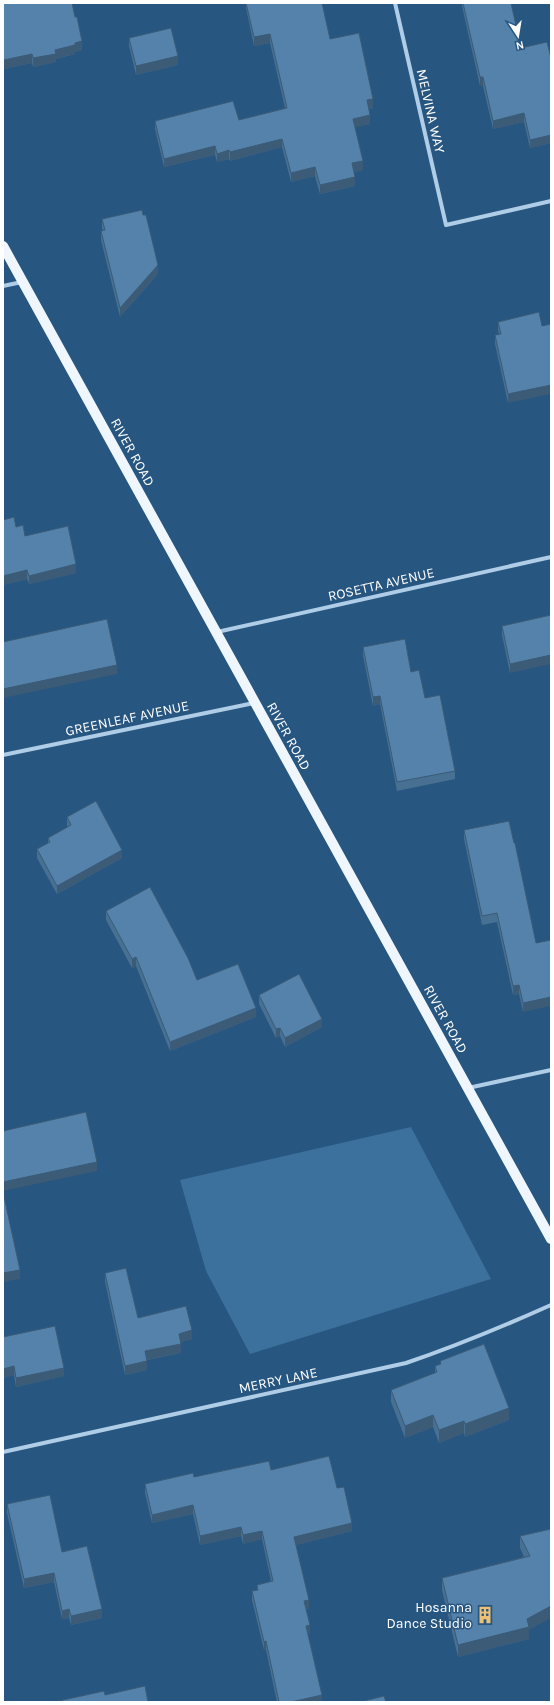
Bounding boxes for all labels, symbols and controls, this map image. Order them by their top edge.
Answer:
north arrow [498,16,538,56]
text: N [515,38,525,52]
street label: MELVINA WAY [413,67,449,155]
street label: RIVER ROAD [107,415,158,489]
street label: ROSETTA AVENUE [326,564,436,605]
street label: GREENLEAF AVENUE [64,697,190,740]
street label: RIVER ROAD [263,699,314,773]
street label: RIVER ROAD [420,982,471,1056]
street label: MERRY LANE [237,1364,319,1397]
place label: Hosanna Dance Studio [387,1599,472,1632]
building icon: Hosanna Dance Studio [475,1605,495,1625]

